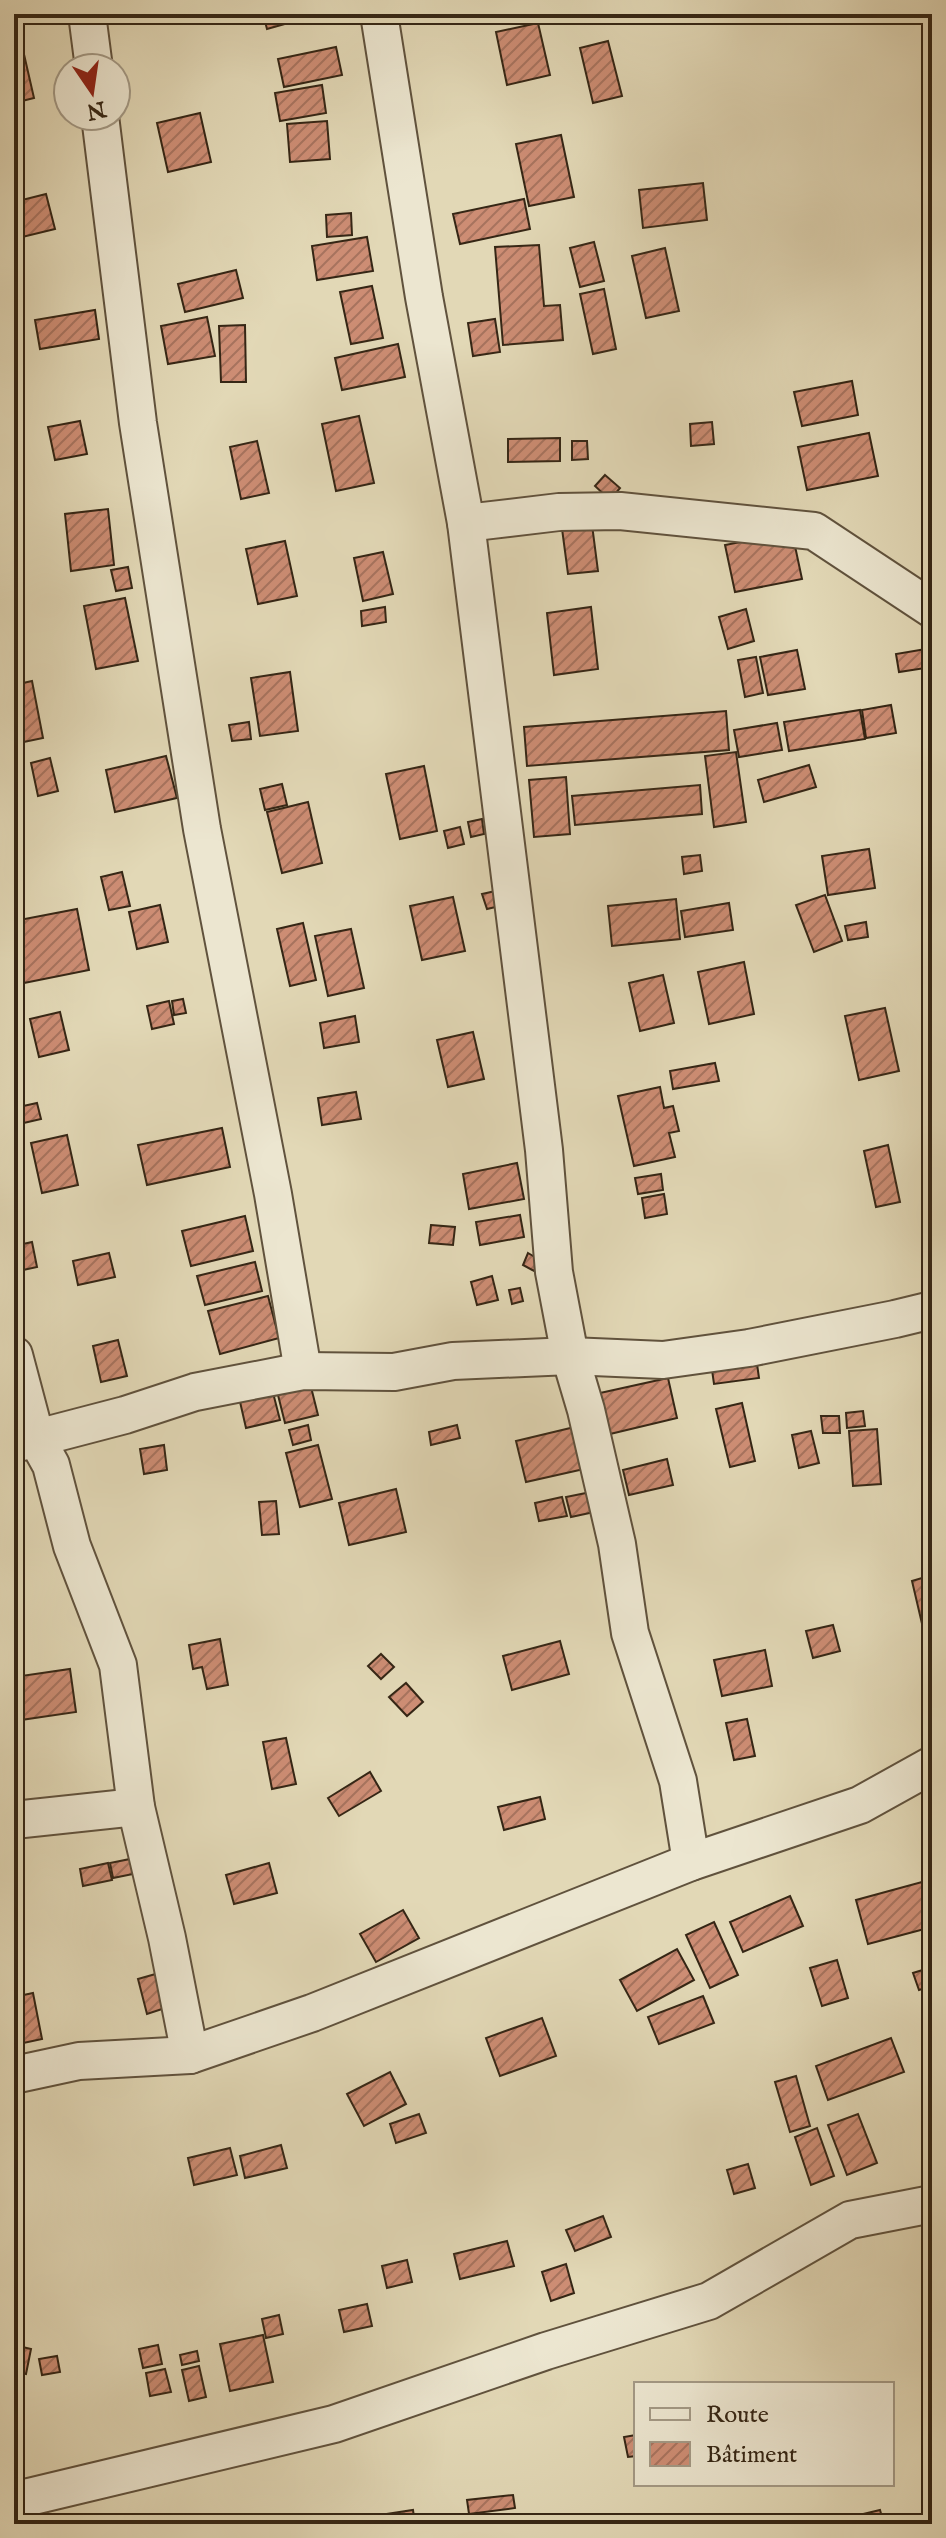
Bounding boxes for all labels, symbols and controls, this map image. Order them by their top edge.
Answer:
north arrow [52,52,132,132]
text: N [84,94,109,125]
legend [634,2382,894,2486]
text: Route [706,2400,769,2431]
text: Bâtiment [706,2440,797,2471]

